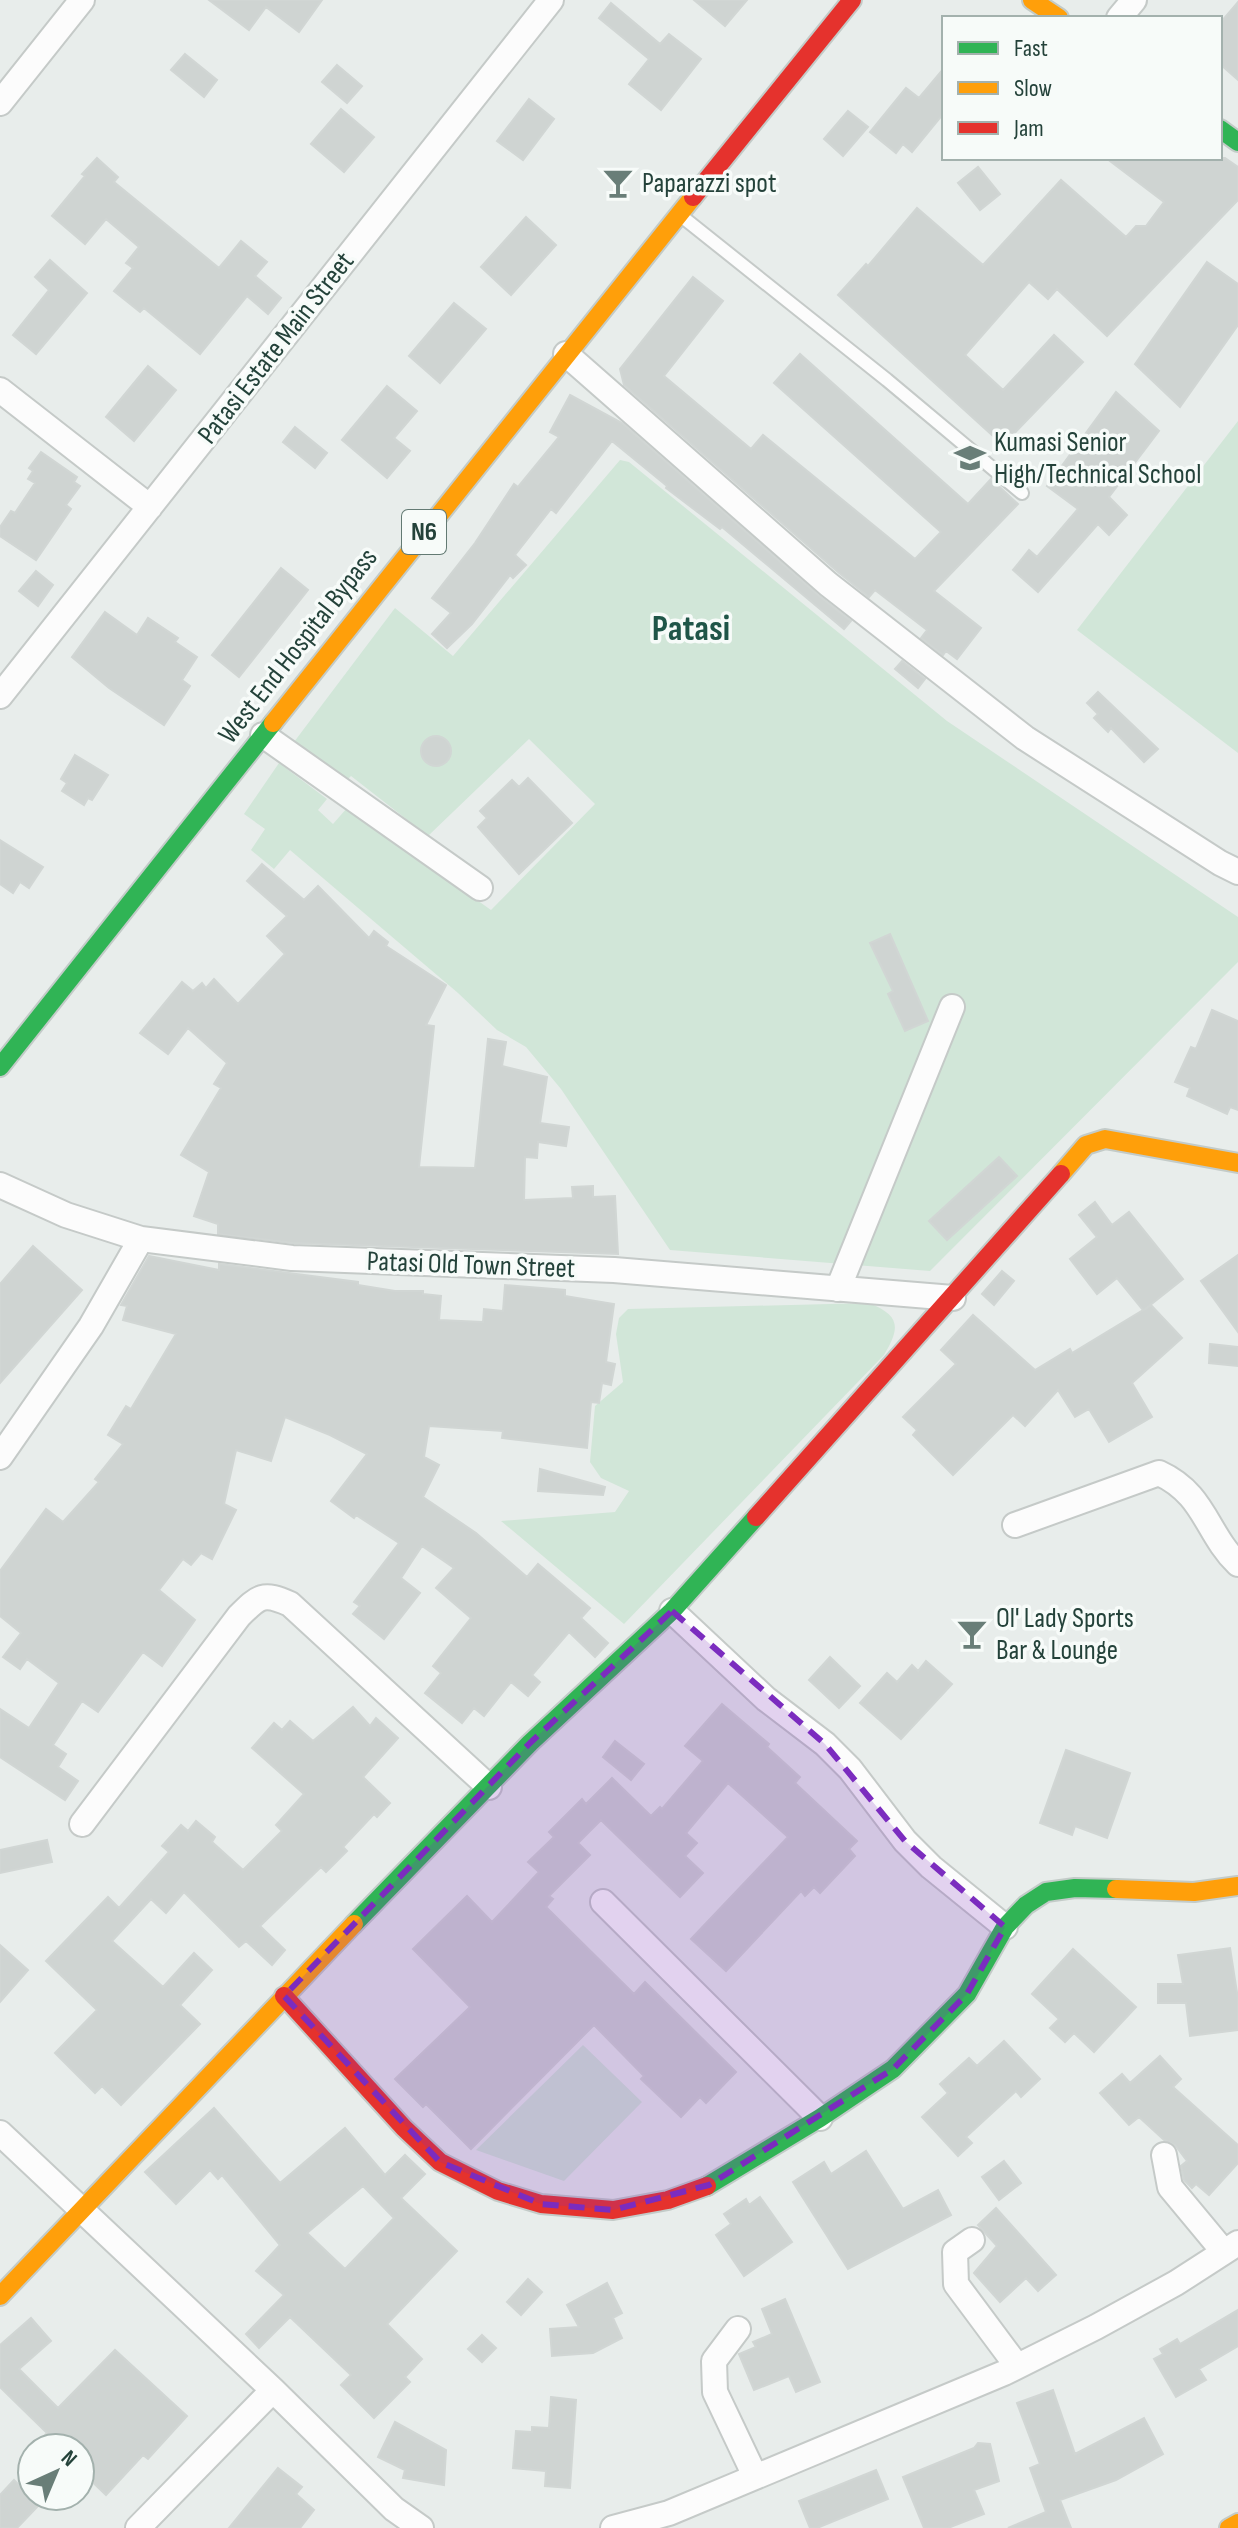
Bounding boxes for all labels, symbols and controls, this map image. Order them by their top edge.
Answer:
legend [942,16,1222,160]
text: Fast [1014,34,1048,63]
text: Slow [1014,74,1052,103]
text: Jam [1013,114,1044,143]
bar icon: Paparazzi spot [601,166,635,200]
place label: Paparazzi spot [642,167,777,200]
street label: Patasi Estate Main Street [191,246,361,450]
place label: Kumasi Senior High/Technical School [994,426,1201,491]
school or university icon: Kumasi Senior High/Technical School [953,441,987,475]
road number: N6 [402,510,446,554]
street label: West End Hospital Bypass [212,542,384,750]
district label: Patasi [652,608,730,651]
street label: Patasi Old Town Street [366,1245,576,1285]
place label: Ol' Lady Sports Bar & Lounge [996,1602,1134,1667]
bar icon: Ol' Lady Sports Bar & Lounge [955,1617,989,1651]
north arrow [16,2432,96,2512]
text: N [55,2445,82,2472]

